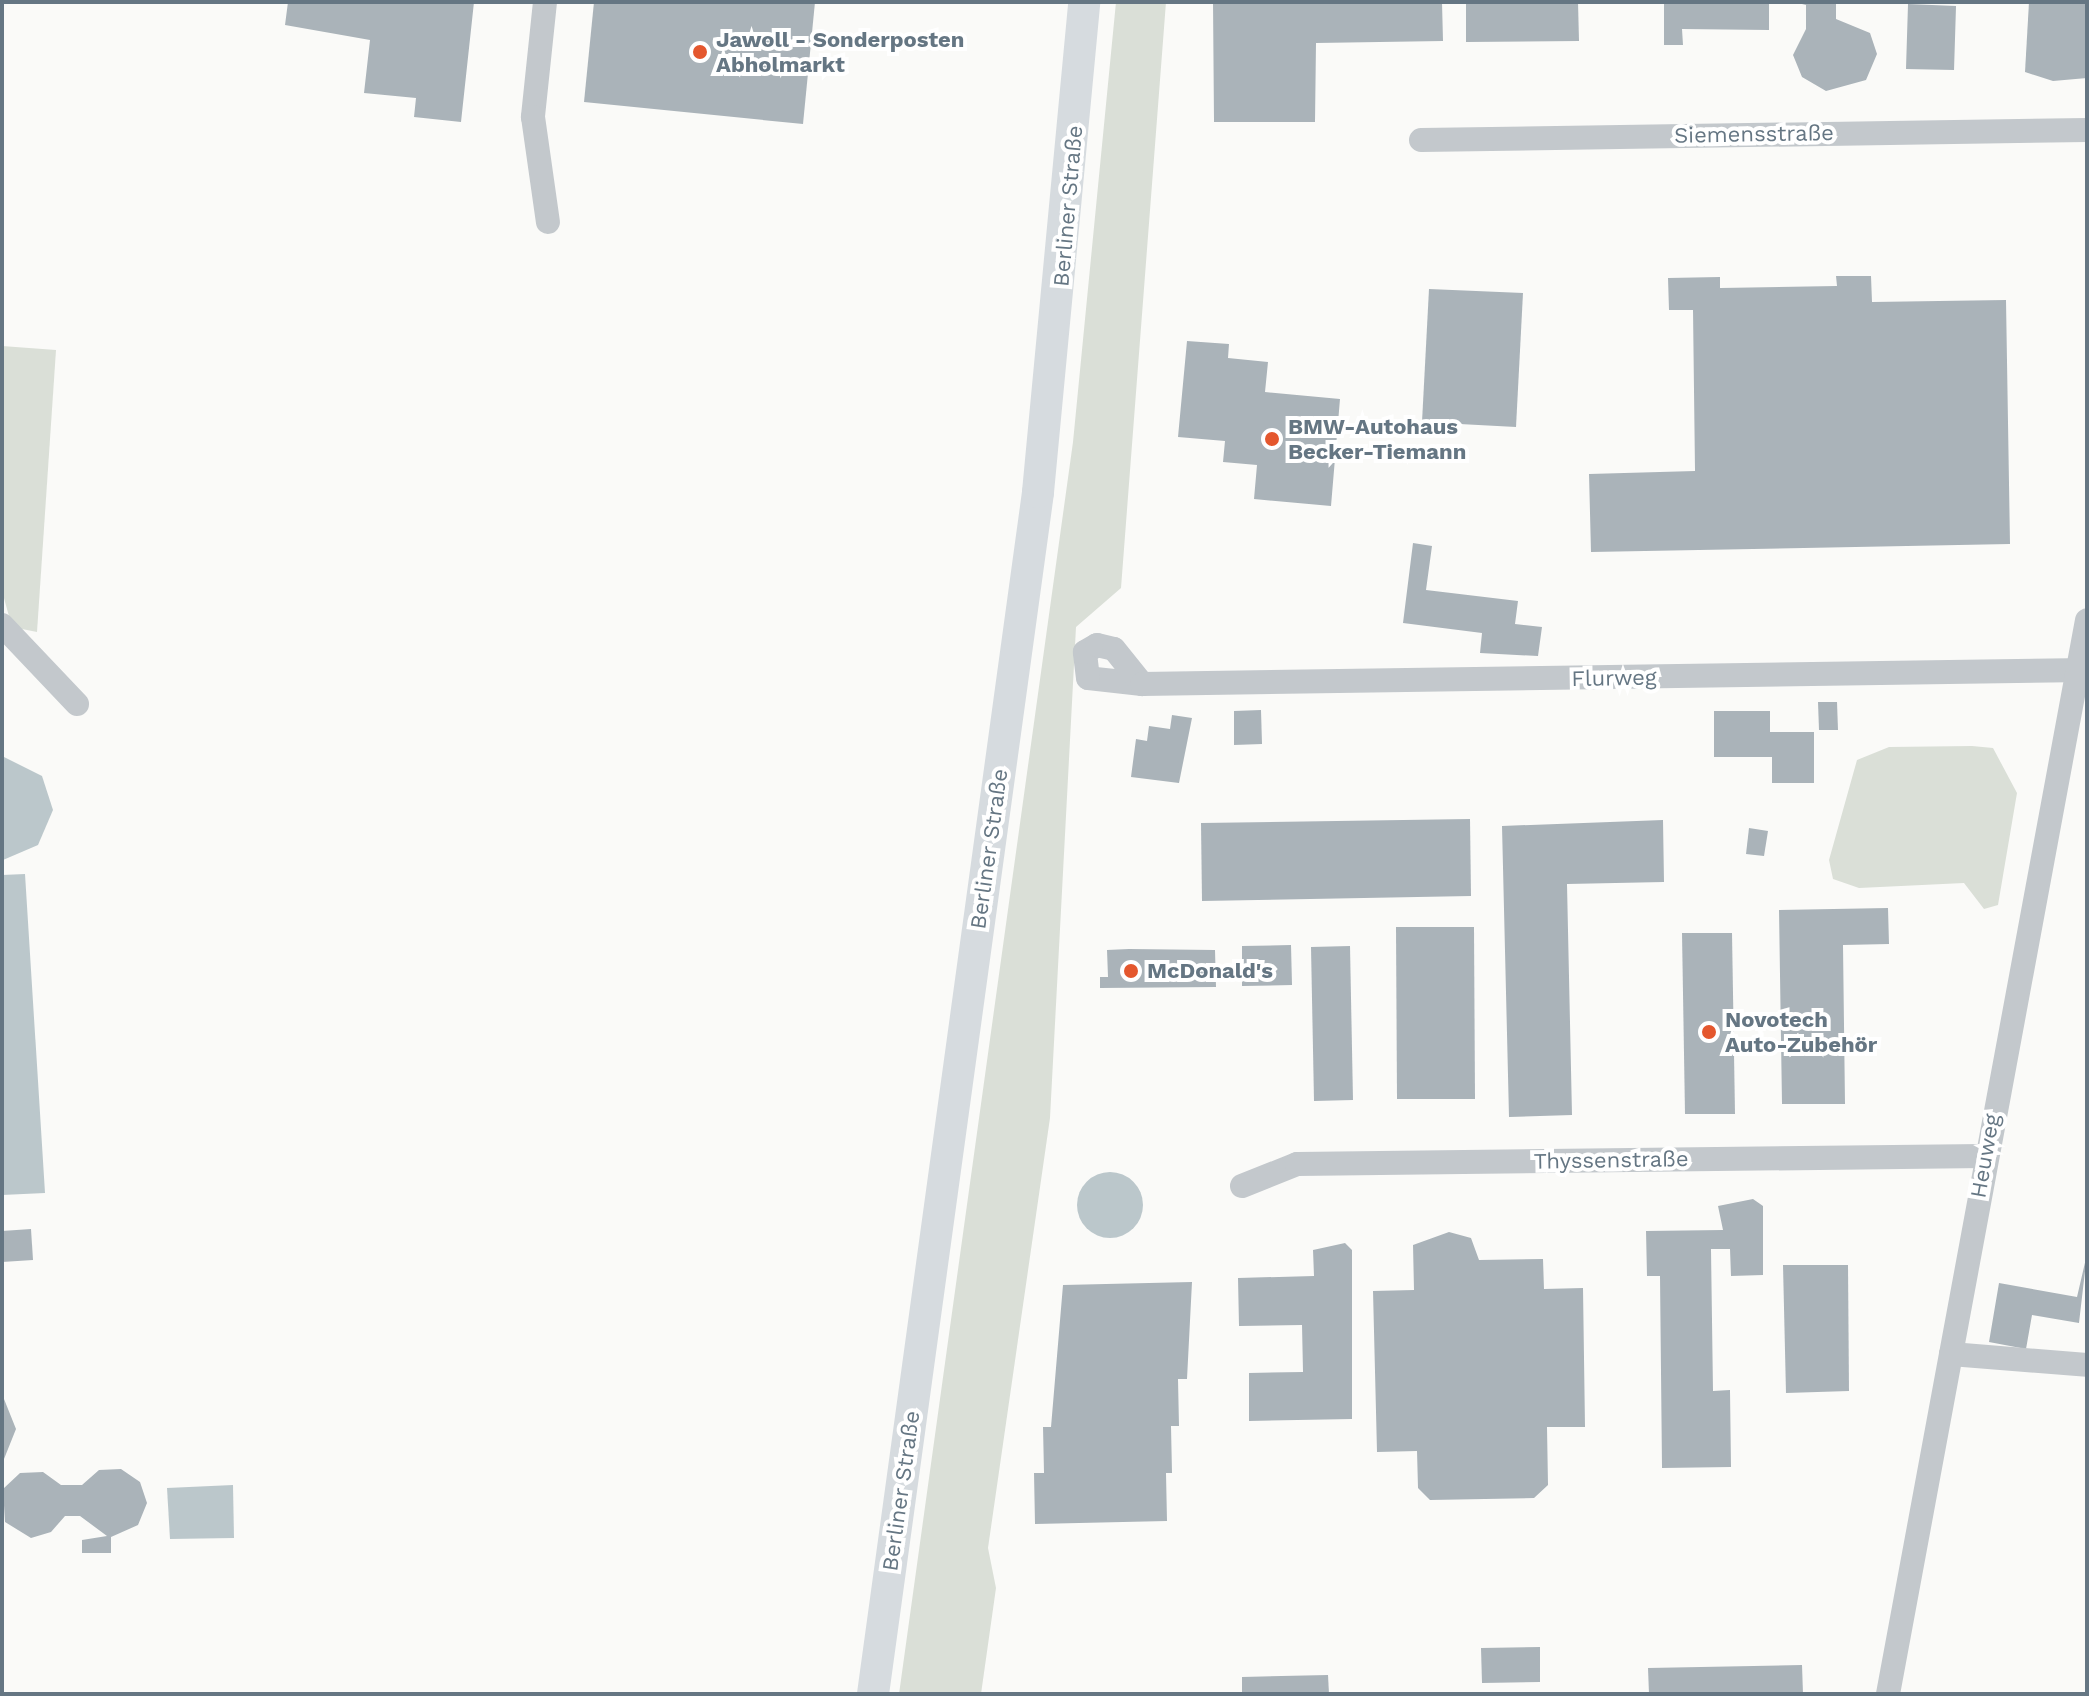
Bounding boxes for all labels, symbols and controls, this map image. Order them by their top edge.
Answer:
place label: Jawoll - Sonderposten Abholmarkt [716,26,965,78]
marker: Jawoll - Sonderposten Abholmarkt [691,43,709,61]
street label: Siemensstraße [1674,119,1834,149]
street label: Berliner Straße [1048,124,1088,288]
place label: BMW-Autohaus Becker-Tiemann [1288,413,1466,464]
marker: BMW-Autohaus Becker-Tiemann [1263,430,1281,448]
street label: Flurweg [1571,664,1657,692]
street label: Berliner Straße [965,767,1013,931]
place label: McDonald's [1147,958,1273,984]
marker: McDonald's [1122,962,1140,980]
place label: Novotech Auto-Zubehör [1725,1006,1877,1058]
marker: Novotech Auto-Zubehör [1700,1023,1718,1041]
street label: Heuweg [1965,1112,2005,1200]
street label: Thyssenstraße [1533,1145,1689,1175]
street label: Berliner Straße [877,1409,925,1573]

